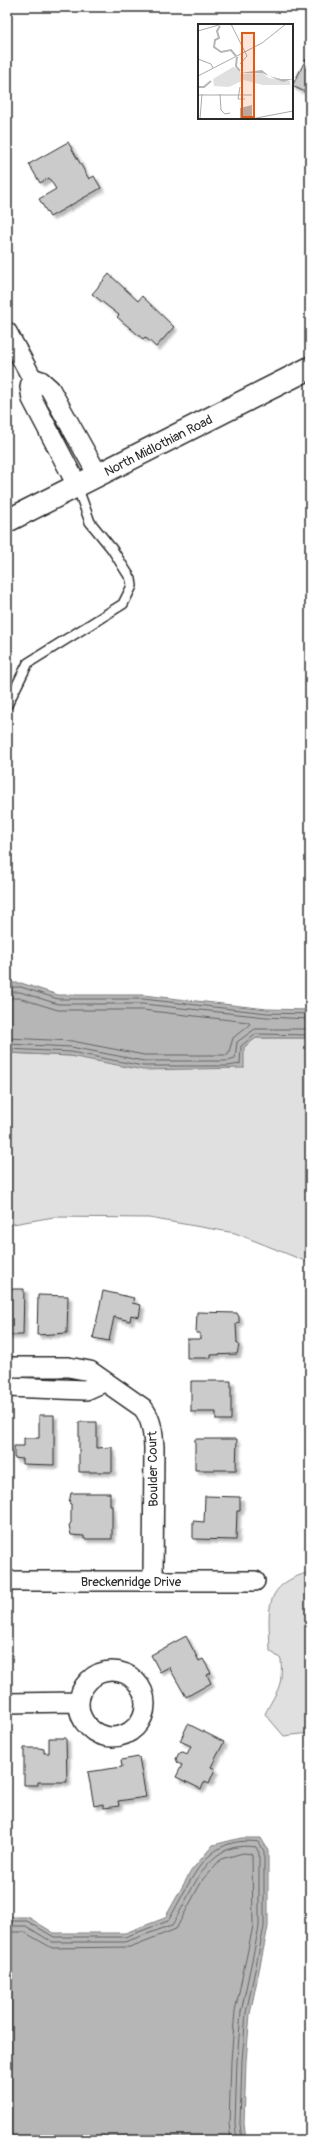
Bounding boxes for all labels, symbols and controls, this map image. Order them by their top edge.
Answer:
inset map [198,24,293,119]
street label: North Midlothian Road [102,412,215,480]
street label: Boulder Court [144,1430,162,1507]
street label: Breckenridge Drive [81,1574,182,1590]

